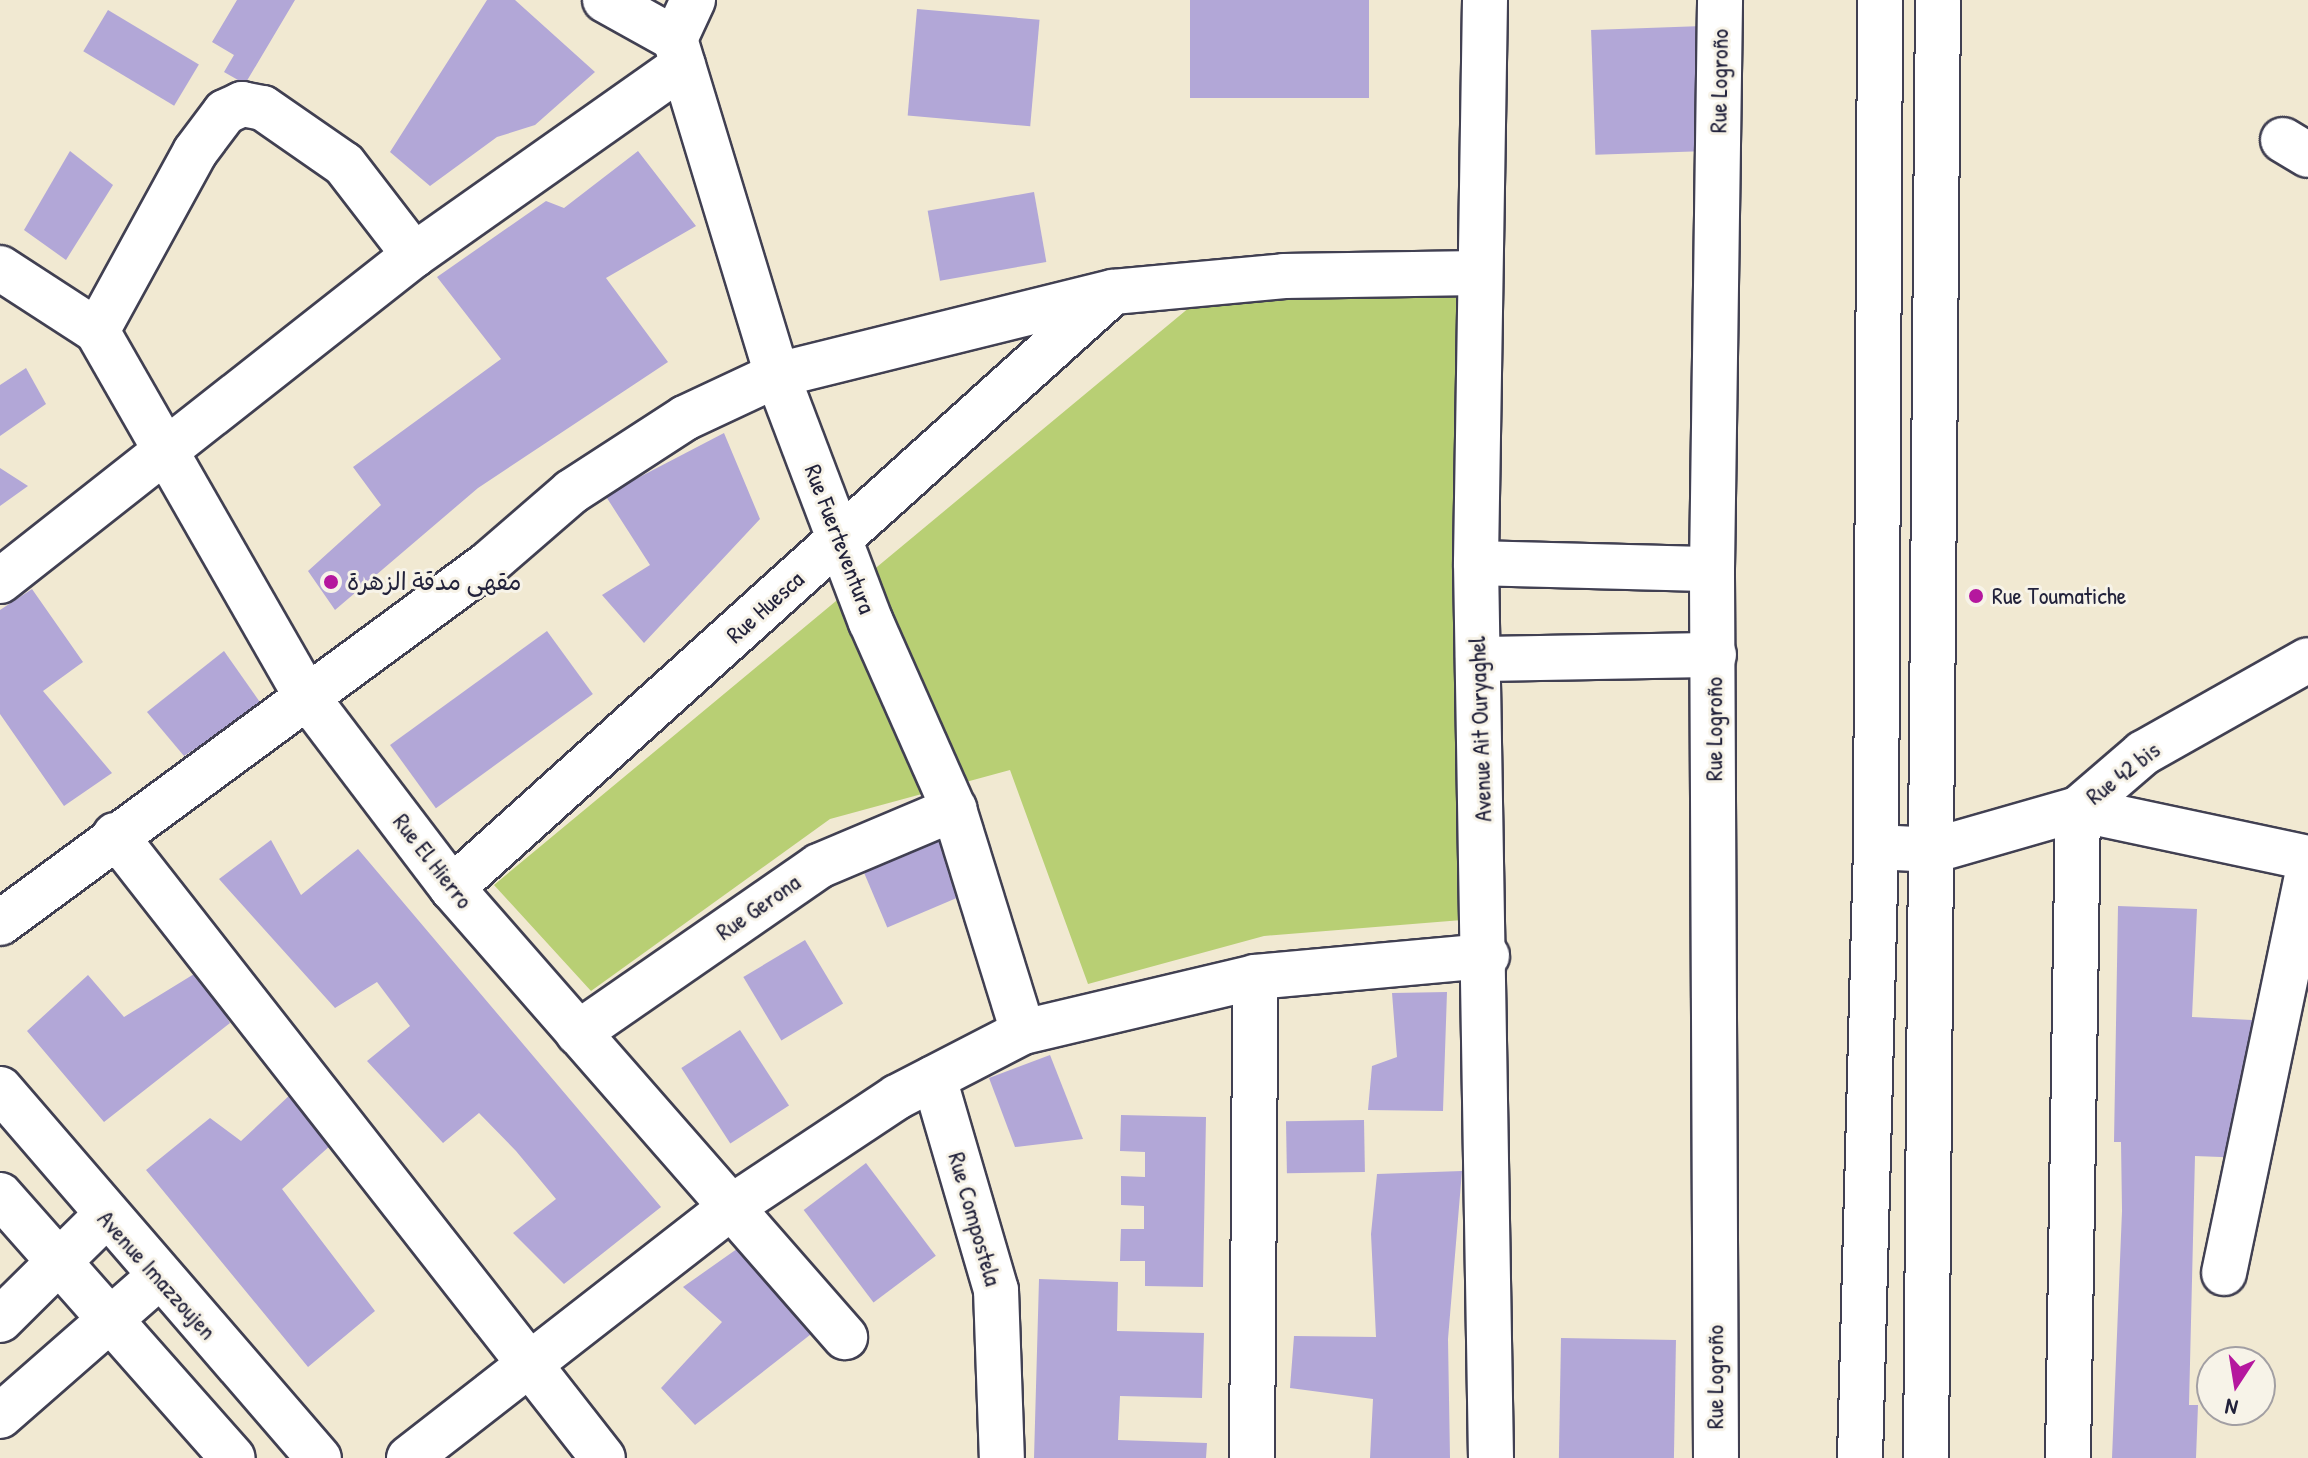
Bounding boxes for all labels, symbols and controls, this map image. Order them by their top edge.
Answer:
street label: Rue Logroño [1704,29,1734,133]
street label: Rue Fuerteventura [798,460,882,618]
street label: Rue Huesca [720,565,810,649]
place label: مقهى مدقة الزهرة [347,568,521,596]
marker: مقهى مدقة الزهرة [322,573,340,591]
place label: Rue Toumatiche [1992,582,2126,610]
marker: Rue Toumatiche [1967,587,1985,605]
street label: Avenue Ait Ouryaghel [1462,636,1498,822]
street label: Rue Logroño [1700,677,1728,781]
street label: Rue 42 bis [2080,735,2166,811]
street label: Rue El Hierro [387,808,479,914]
street label: Rue Gerona [710,868,806,946]
street label: Rue Compostela [942,1149,1008,1289]
street label: Avenue Imazzoujen [92,1205,222,1345]
street label: Rue Logroño [1701,1325,1729,1429]
north arrow [2196,1346,2276,1426]
text: N [2223,1392,2240,1423]

